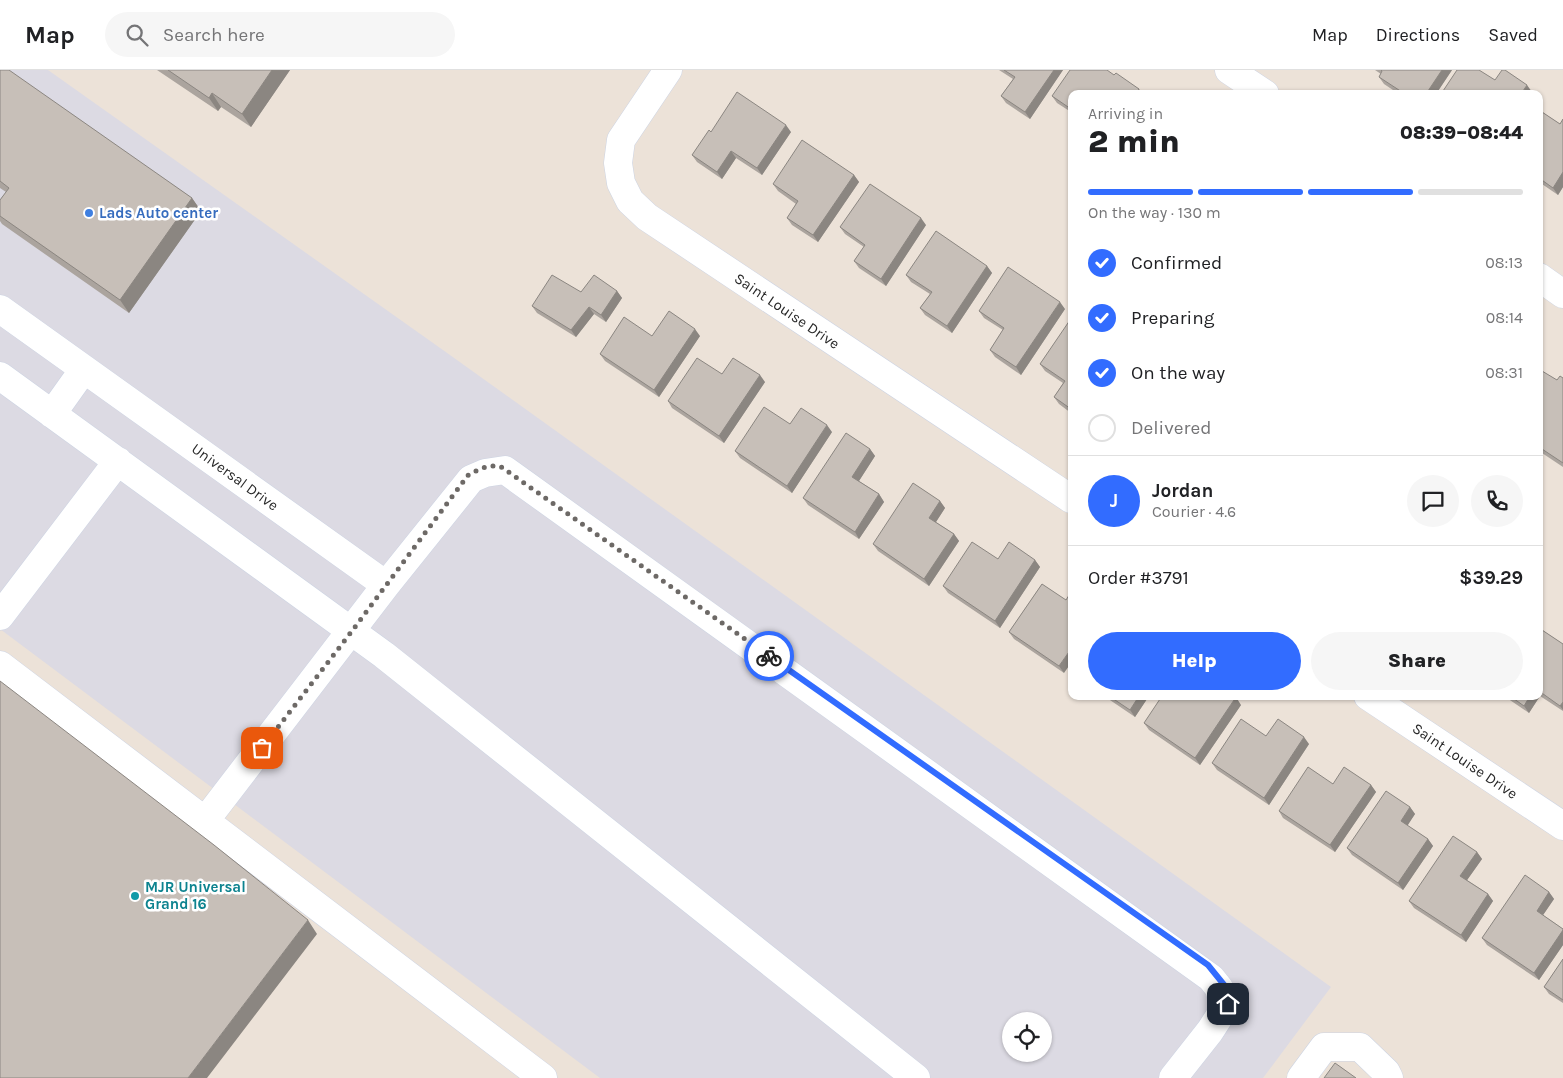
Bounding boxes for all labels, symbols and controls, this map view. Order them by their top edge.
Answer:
search box [105,12,455,57]
text: Map [25,21,75,49]
icon: search [123,21,151,49]
text: Search here [163,24,265,46]
text: Map [1312,24,1348,46]
text: Directions [1376,24,1460,46]
text: Saved [1488,24,1538,46]
text: Arriving in [1088,104,1163,123]
text: 08:39–08:44 [1400,122,1523,144]
text: 2 min [1088,123,1180,160]
text: On the way · 130 m [1088,203,1221,222]
place label: Lads Auto center [99,204,218,222]
marker: Lads Auto center [83,207,95,219]
icon: check [1088,249,1116,277]
text: Confirmed [1131,252,1222,274]
text: 08:13 [1485,253,1523,272]
street label: Saint Louise Drive [731,269,843,353]
icon: check [1088,304,1116,332]
text: Preparing [1131,307,1214,329]
text: 08:14 [1486,308,1523,327]
icon: check [1088,359,1116,387]
text: On the way [1131,362,1225,384]
text: 08:31 [1485,363,1523,382]
text: Delivered [1131,417,1211,439]
street label: Universal Drive [188,439,282,515]
button: chat [1407,475,1459,527]
button: phone [1471,475,1523,527]
text: Jordan [1152,480,1213,502]
text: J [1110,490,1118,512]
text: Courier · 4.6 [1152,502,1236,521]
text: Order #3791 [1088,567,1189,589]
text: $39.29 [1459,567,1523,589]
courier [744,631,794,681]
button: Help [1088,632,1301,690]
button: Share [1311,632,1523,690]
icon: bike [755,642,783,670]
street label: Saint Louise Drive [1409,719,1521,803]
pin [241,727,283,769]
icon: bag [248,734,276,762]
place label: MJR Universal Grand 16 [145,878,246,913]
marker: MJR Universal Grand 16 [129,890,141,902]
pin [1207,983,1249,1025]
icon: home [1214,990,1242,1018]
map controls [1002,1012,1052,1062]
button: locate [1002,1012,1052,1062]

